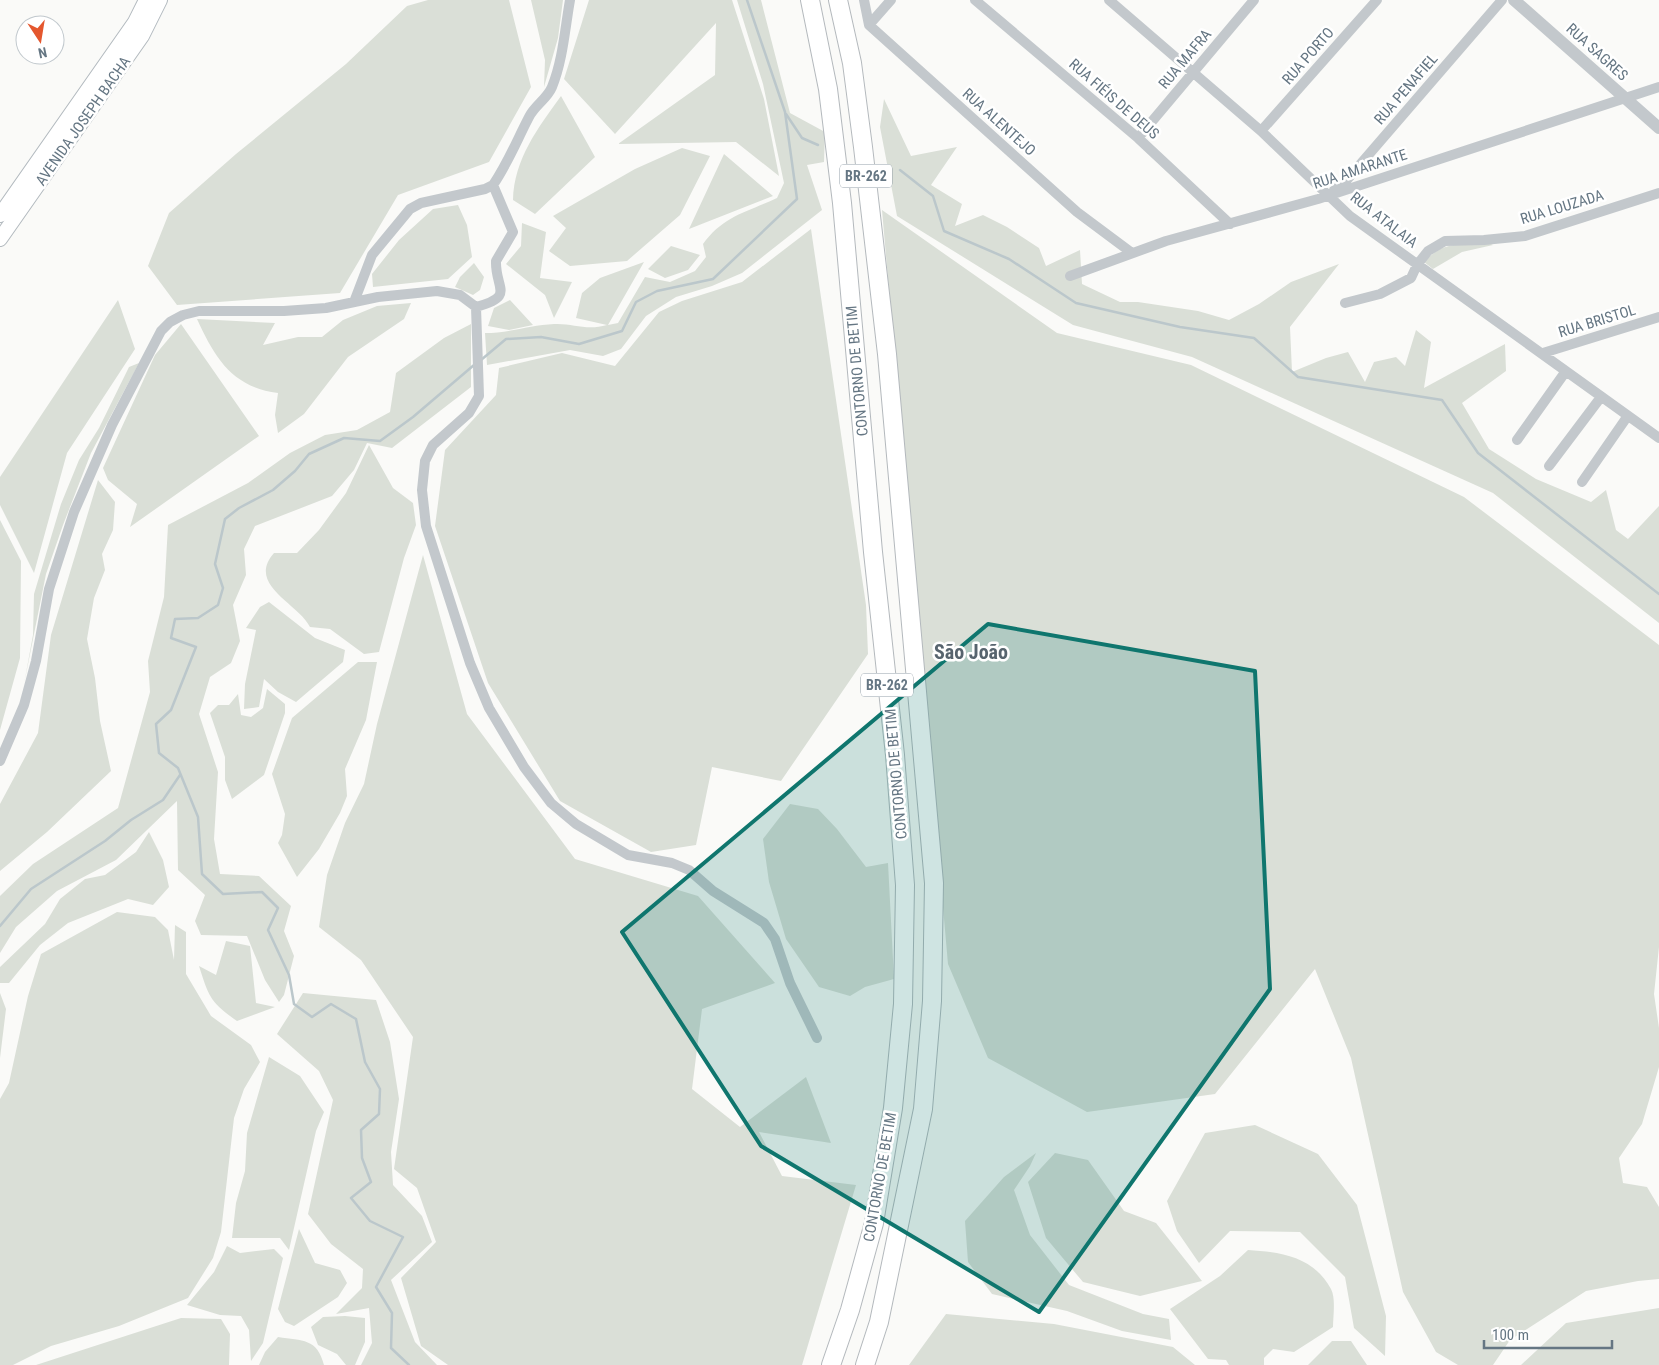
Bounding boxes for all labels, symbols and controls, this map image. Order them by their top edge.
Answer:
north arrow [15,15,65,65]
street label: RUA SAGRES [1562,20,1632,85]
street label: RUA PORTO [1278,24,1338,88]
street label: RUA MAFRA [1155,25,1215,92]
street label: RUA PENAFIEL [1370,50,1442,128]
street label: AVENIDA JOSEPH BACHA [32,53,134,189]
street label: RUA FIÉIS DE DEUS [1065,55,1163,143]
street label: RUA ALENTEJO [959,84,1039,160]
street label: RUA AMARANTE [1311,145,1409,193]
road number: BR-262 [840,165,892,188]
street label: RUA LOUZADA [1518,186,1606,228]
street label: RUA ATALAIA [1347,188,1421,252]
street label: RUA BRISTOL [1556,301,1638,341]
street label: CONTORNO DE BETIM [842,305,872,437]
district label: São João [934,640,1008,664]
road number: BR-262 [861,674,913,696]
street label: CONTORNO DE BETIM [881,708,911,840]
street label: CONTORNO DE BETIM [860,1111,900,1243]
scale bar [1484,1318,1612,1350]
text: 100 m [1492,1326,1529,1344]

